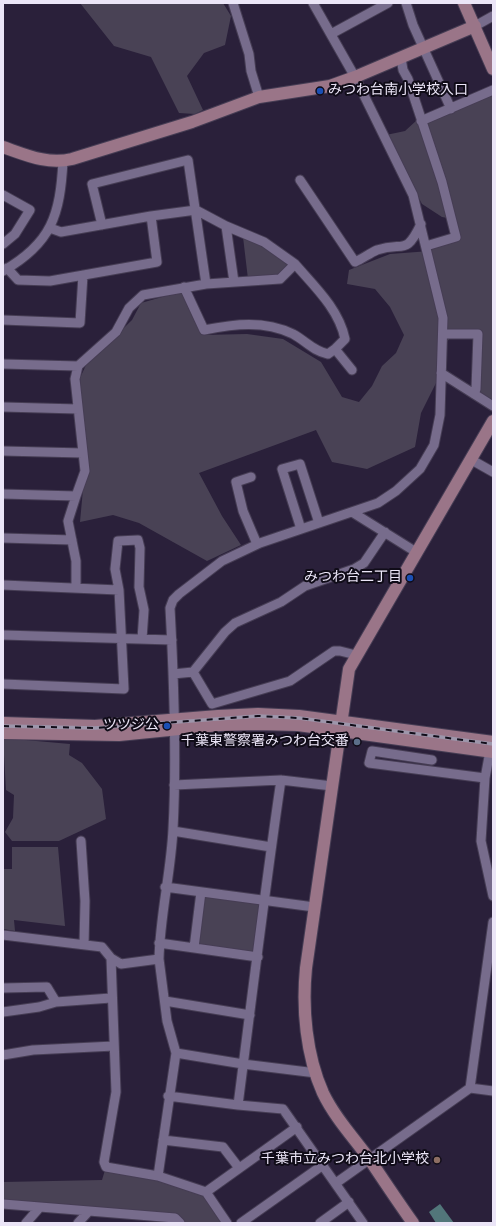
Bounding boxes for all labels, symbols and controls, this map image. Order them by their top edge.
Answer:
place label: みつわ台南小学校入口 [328,83,468,99]
marker: みつわ台南小学校入口 [315,86,325,96]
place label: みつわ台二丁目 [304,570,402,586]
marker: みつわ台二丁目 [405,573,415,583]
place label: ツツジ公 [103,718,159,734]
marker: ツツジ公 [162,721,172,731]
place label: 千葉東警察署みつわ台交番 [181,734,349,750]
marker: 千葉東警察署みつわ台交番 [352,737,362,747]
place label: 千葉市立みつわ台北小学校 [261,1152,429,1168]
marker: 千葉市立みつわ台北小学校 [432,1155,442,1165]

